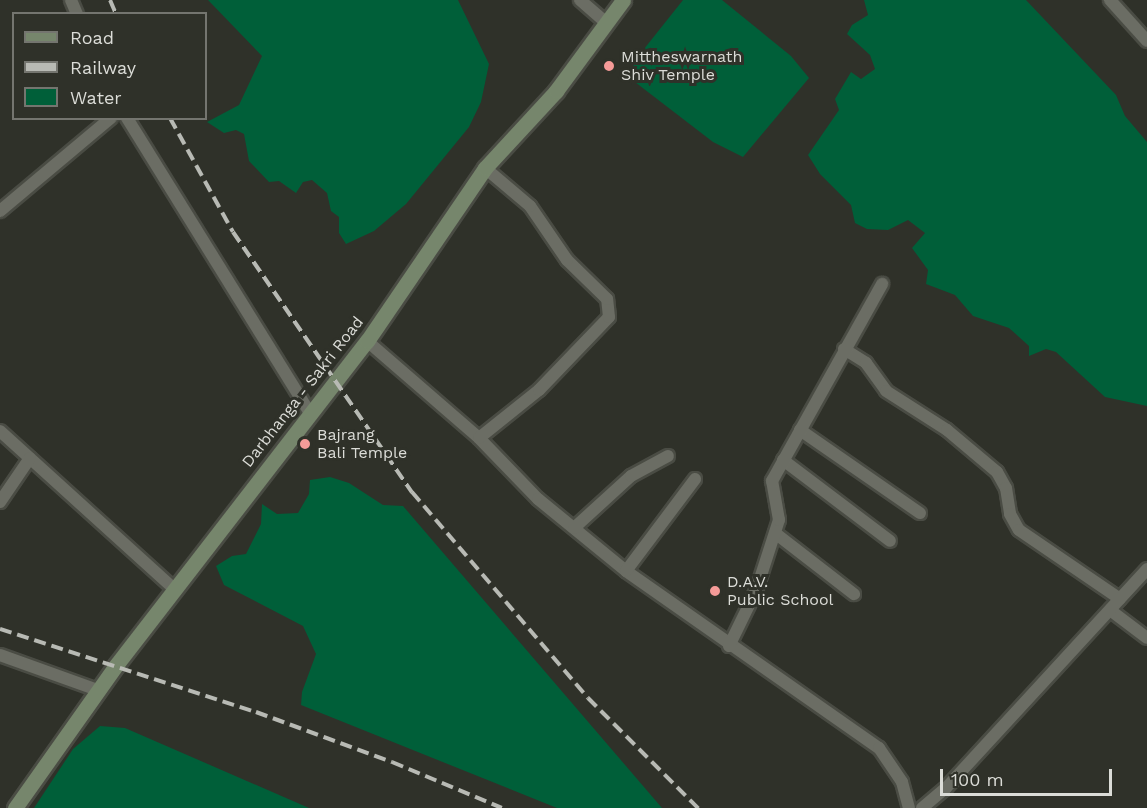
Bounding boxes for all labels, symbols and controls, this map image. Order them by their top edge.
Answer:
legend [12,12,207,120]
text: Road [70,27,114,48]
place label: Mittheswarnath Shiv Temple [621,47,742,85]
text: Railway [70,57,136,78]
marker: Mittheswarnath Shiv Temple [602,59,616,73]
text: Water [70,87,122,108]
street label: Darbhanga - Sakri Road [238,313,368,471]
place label: Bajrang Bali Temple [317,425,408,463]
marker: Bajrang Bali Temple [298,437,312,451]
place label: D.A.V. Public School [727,572,833,610]
marker: D.A.V. Public School [708,584,722,598]
scale bar [943,757,1116,795]
text: 100 m [951,769,1004,790]

